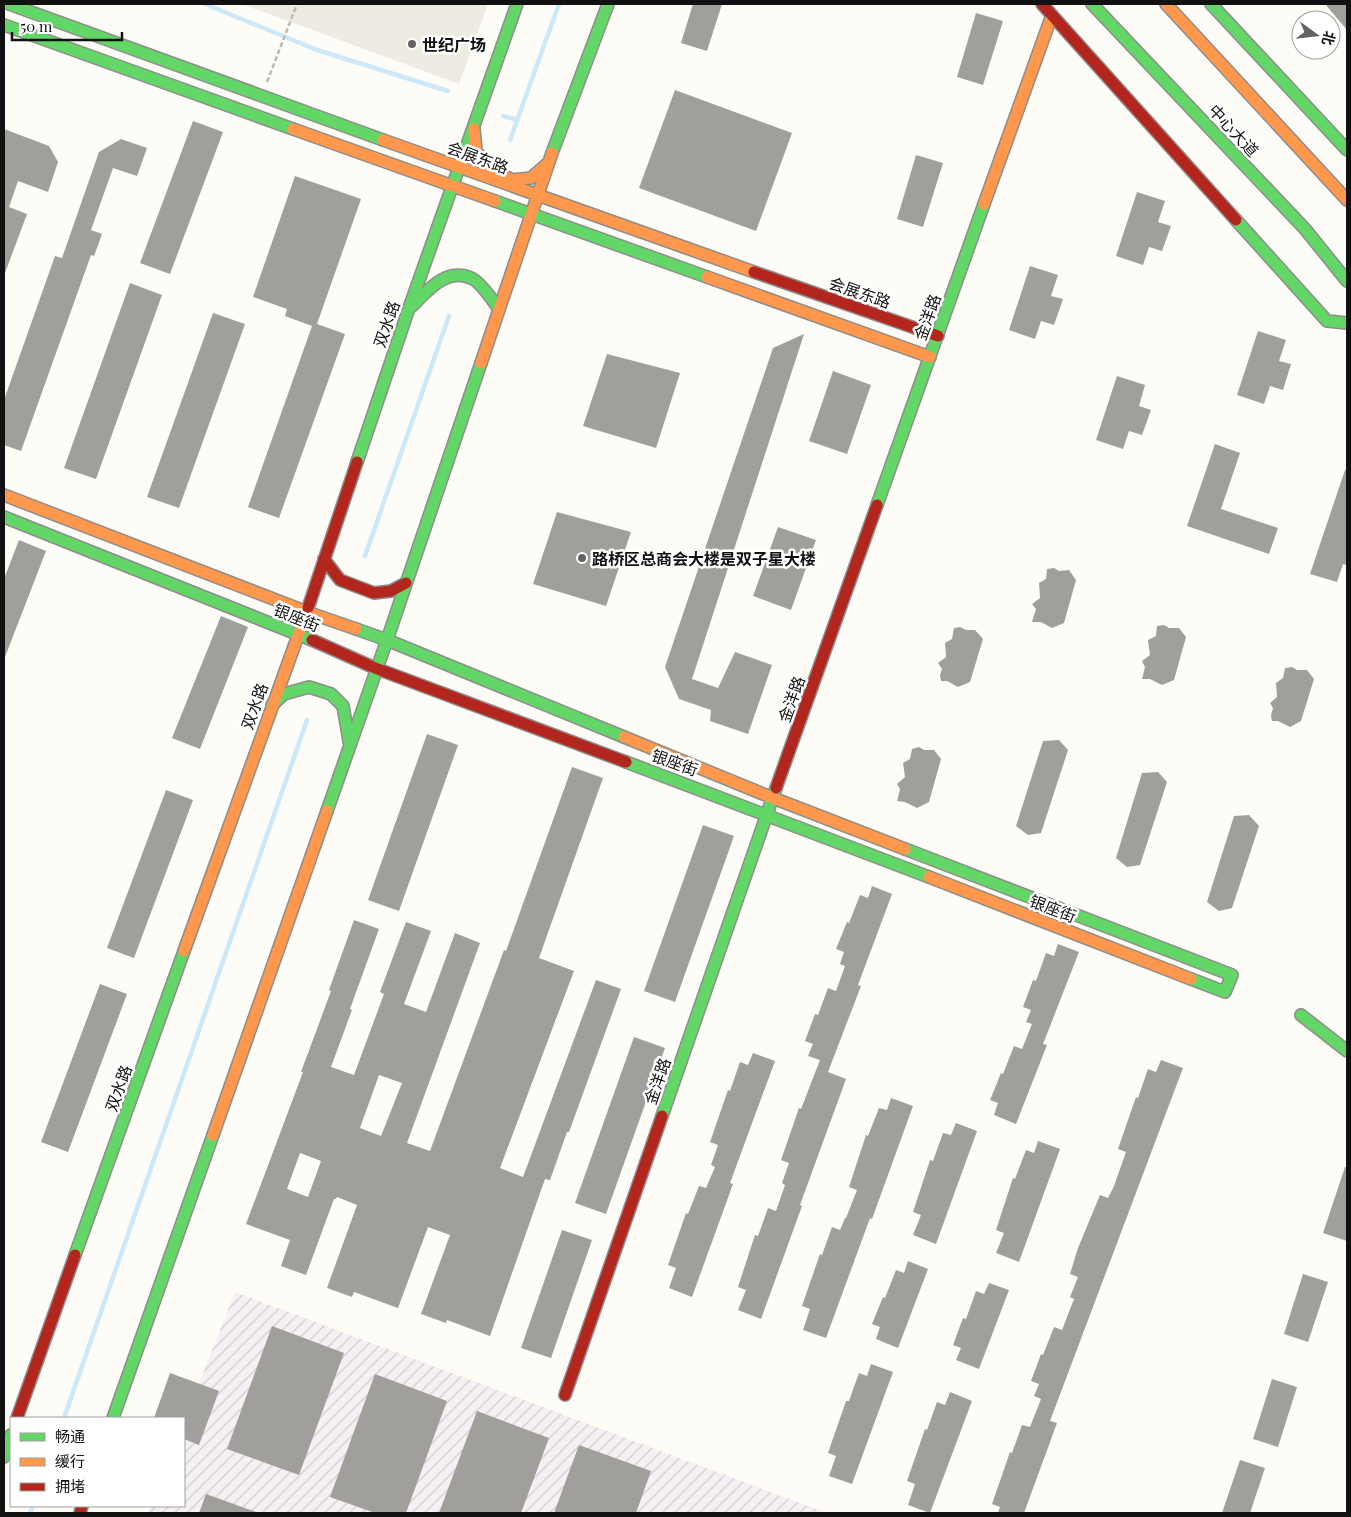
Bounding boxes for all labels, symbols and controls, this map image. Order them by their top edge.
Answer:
scale bar [12,10,122,42]
north arrow [1291,10,1341,60]
text: 50 m [20,16,53,36]
text: 北 [1318,29,1340,48]
place label: 世纪广场 [422,34,486,55]
marker: 世纪广场 [406,38,418,50]
street label: 中心大道 [1204,99,1264,161]
street label: 会展东路 [444,136,512,178]
street label: 会展东路 [826,272,894,312]
street label: 金洋路 [909,291,945,343]
street label: 双水路 [368,298,404,350]
place label: 路桥区总商会大楼是双子星大楼 [592,548,816,569]
marker: 路桥区总商会大楼是双子星大楼 [576,552,588,564]
street label: 银座街 [271,598,323,636]
street label: 金洋路 [773,673,809,725]
street label: 双水路 [236,680,272,732]
street label: 银座街 [649,744,701,780]
street label: 银座街 [1027,890,1079,926]
street label: 金洋路 [639,1055,675,1107]
street label: 双水路 [100,1062,136,1114]
legend [10,1417,185,1507]
text: 畅通 [55,1426,85,1446]
text: 缓行 [55,1451,85,1471]
text: 拥堵 [55,1476,85,1496]

